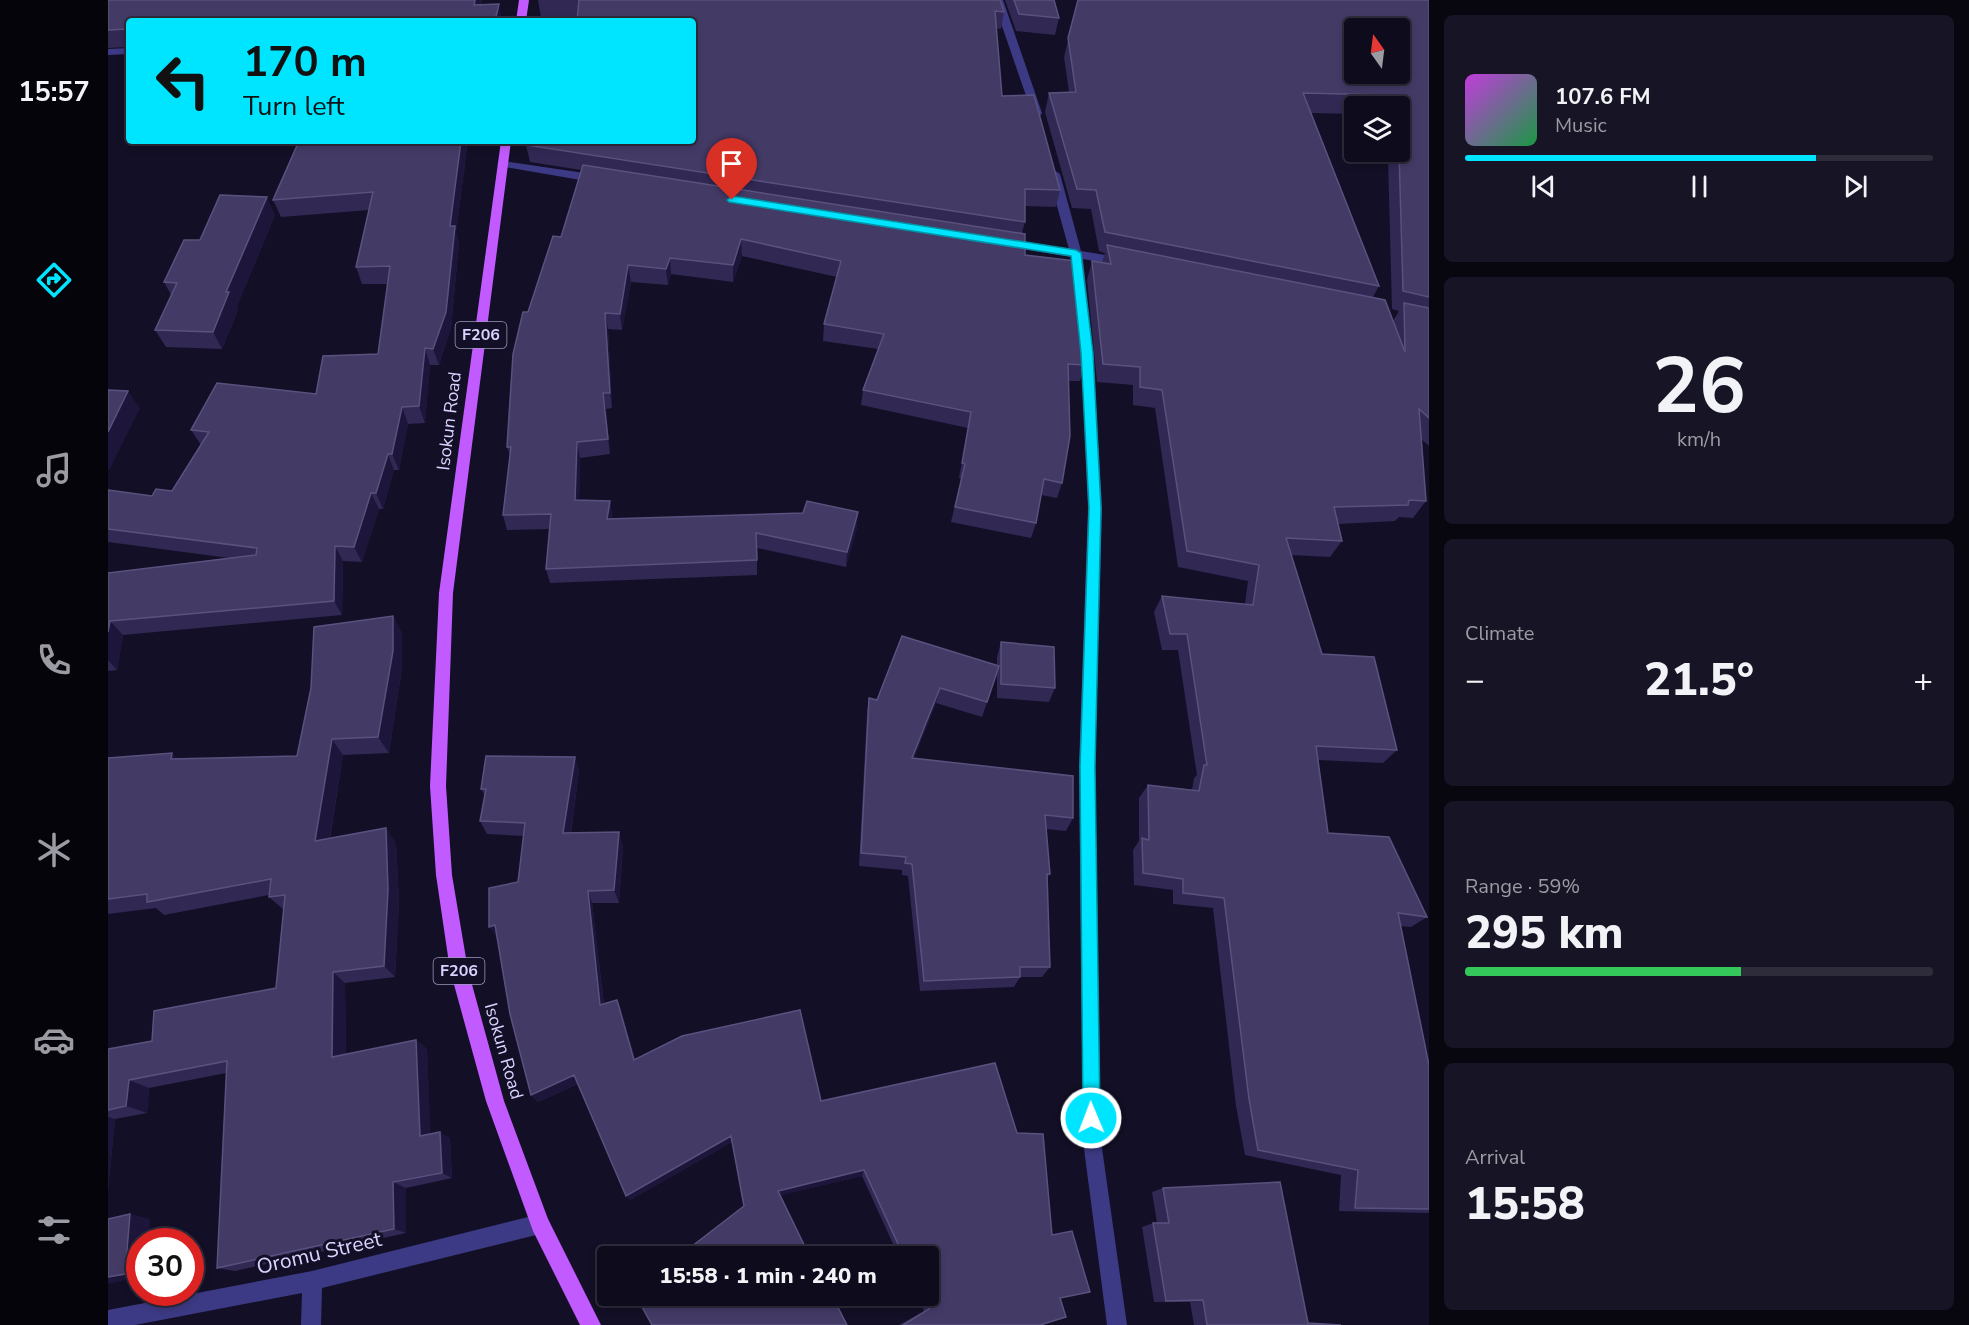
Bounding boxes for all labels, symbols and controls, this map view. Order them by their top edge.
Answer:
north arrow [1344,18,1410,84]
map controls [1344,18,1410,162]
text: 170 m [243,34,367,91]
icon: left [144,42,222,120]
text: 15:57 [18,74,90,111]
text: 107.6 FM [1555,82,1651,112]
text: Turn left [243,88,344,125]
button: layers [1344,96,1410,162]
text: Music [1555,112,1607,139]
pin [706,138,757,200]
icon: arrive [715,147,748,180]
icon: previous [1527,170,1560,203]
icon: pause [1683,170,1716,203]
icon: next [1839,170,1872,203]
icon: directions [33,259,75,301]
road number: F206 [456,322,506,348]
text: 26 [1652,333,1746,440]
street label: Isokun Road [431,370,467,472]
text: km/h [1677,426,1721,453]
icon: music [33,449,75,491]
text: Climate [1465,620,1534,647]
icon: phone [33,639,75,681]
text: 21.5° [1644,650,1754,711]
text: − [1465,658,1485,703]
text: + [1913,658,1933,703]
icon: climate [33,829,75,871]
text: Range · 59% [1465,873,1580,900]
text: 295 km [1465,903,1624,964]
road number: F206 [434,958,484,984]
street label: Isokun Road [479,1000,529,1102]
icon: car [33,1019,75,1061]
position arrow [1059,1086,1123,1150]
text: Arrival [1465,1144,1525,1171]
text: 15:58 [1465,1174,1585,1235]
icon: filters [33,1209,75,1251]
street label: Oromu Street [254,1225,385,1281]
speed limit sign: 30 [126,1228,204,1306]
text: 15:58 · 1 min · 240 m [659,1261,877,1291]

